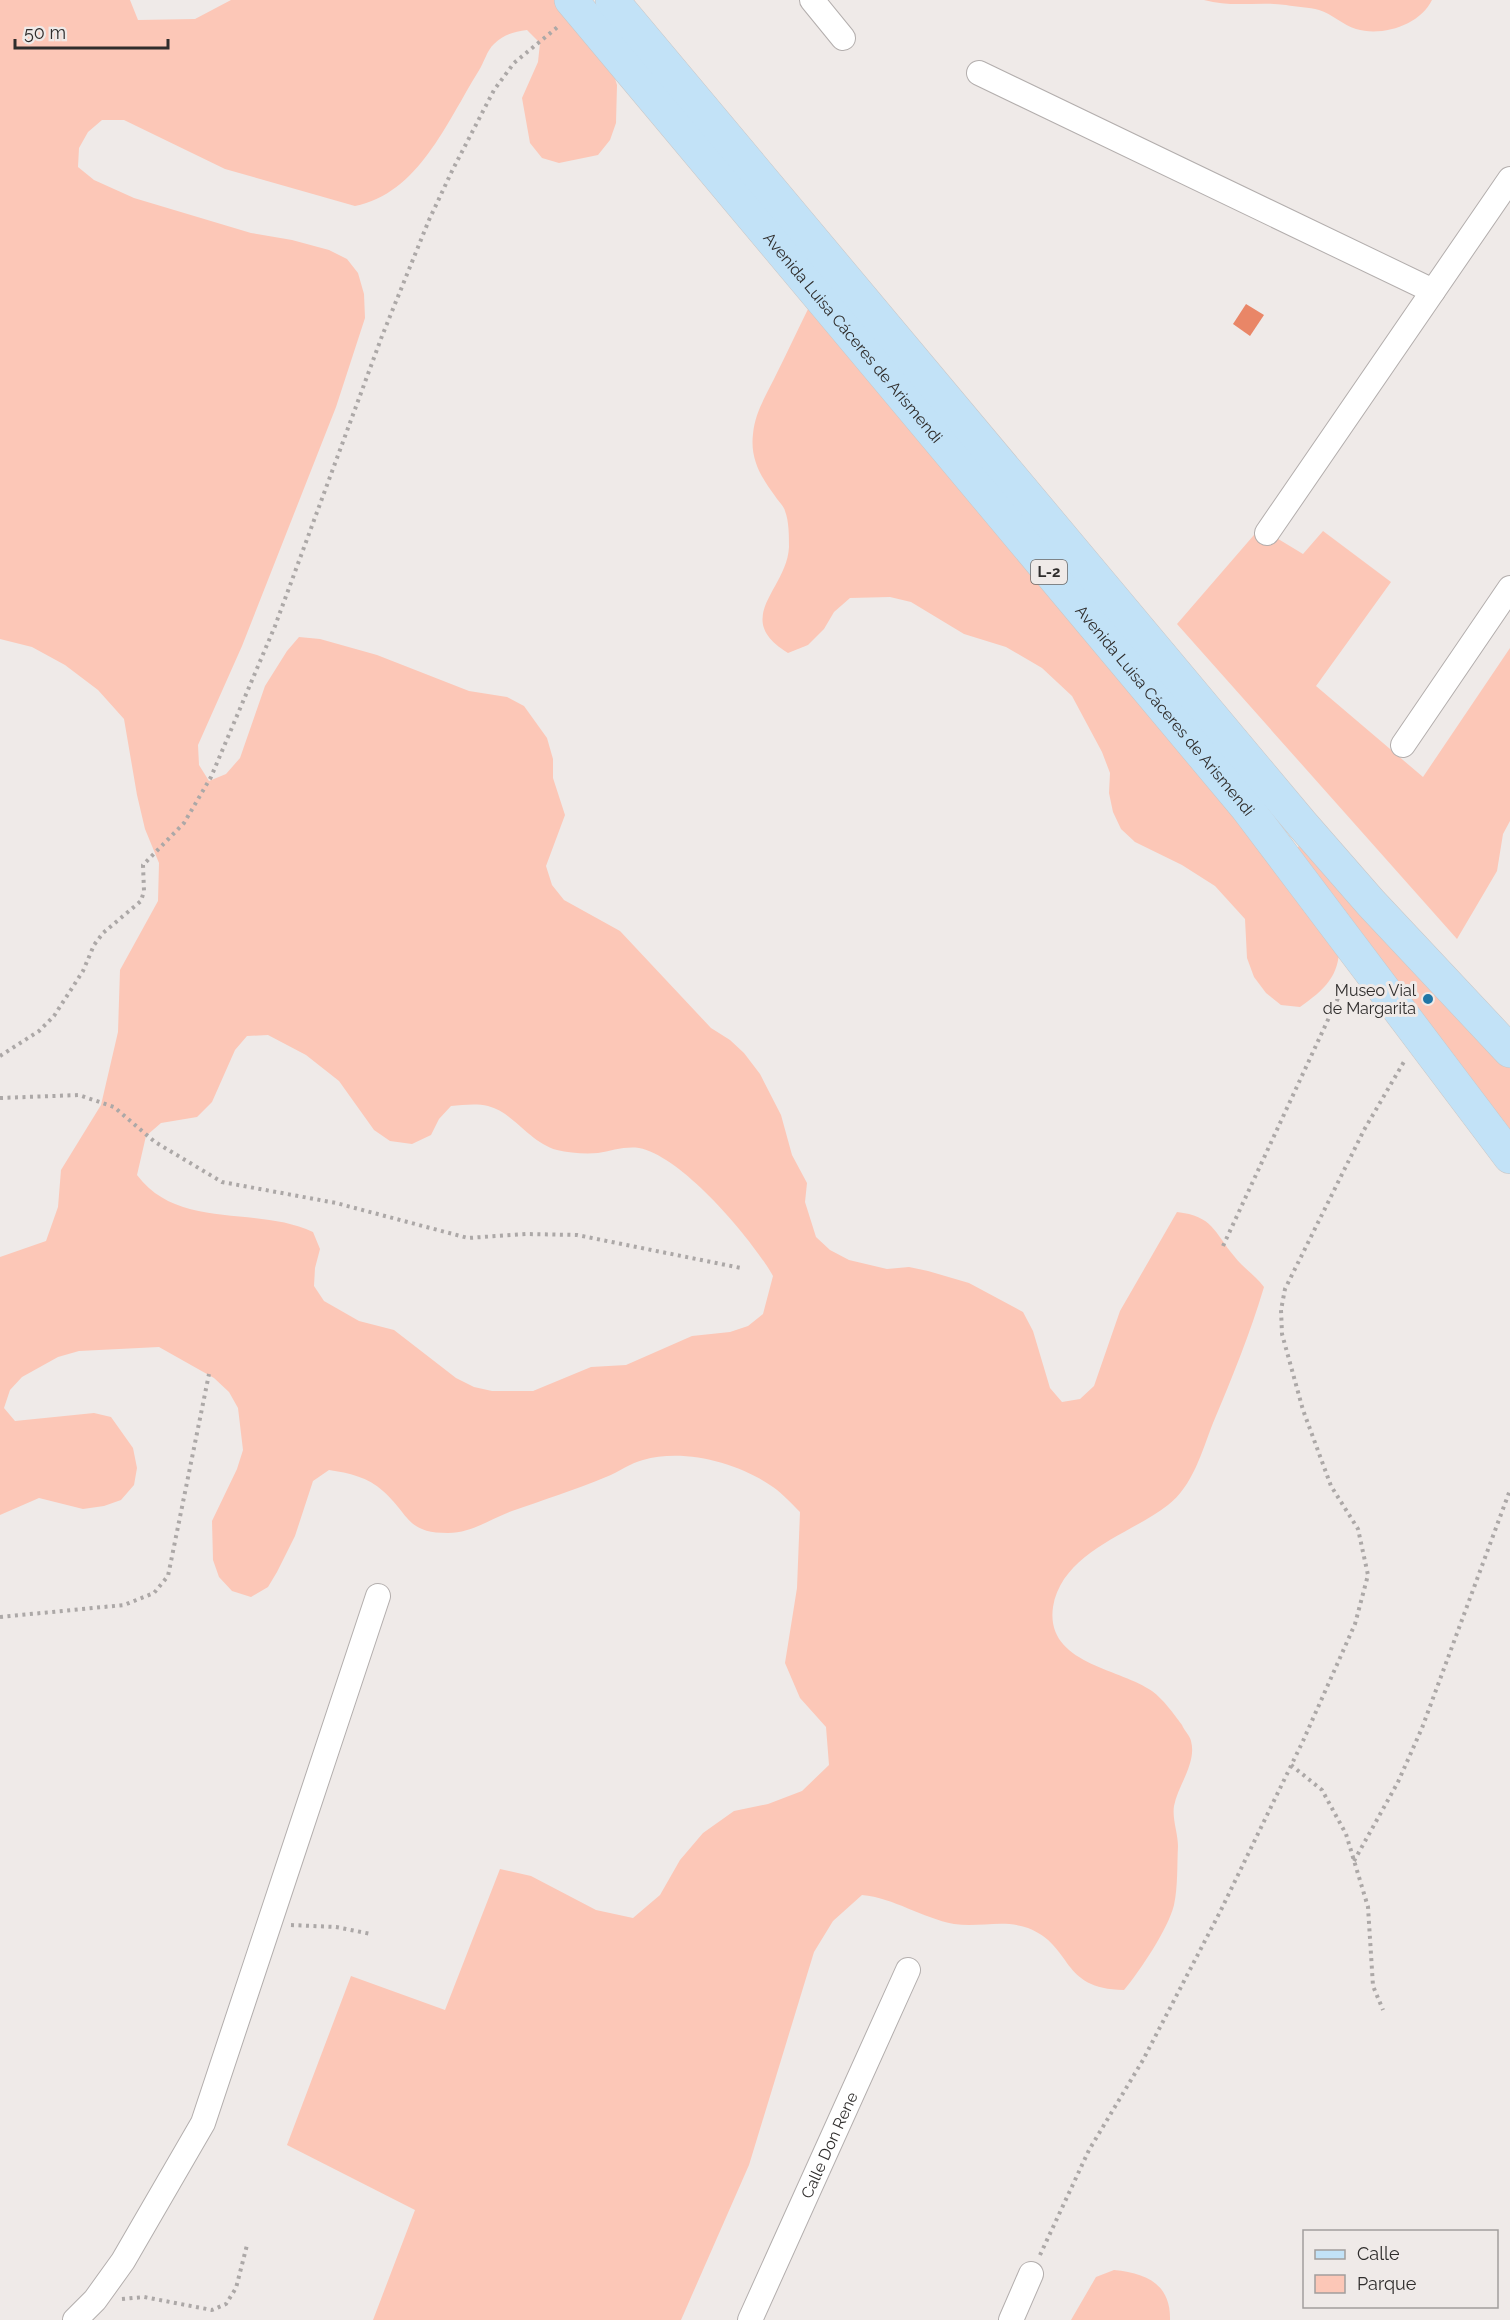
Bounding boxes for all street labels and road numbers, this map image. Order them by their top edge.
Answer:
street label: Avenida Luisa Cáceres de Arismendi [760,228,947,447]
road number: L-2 [1031,560,1067,584]
street label: Avenida Luisa Cáceres de Arismendi [1072,601,1259,819]
street label: Calle Don Rene [797,2089,861,2201]

